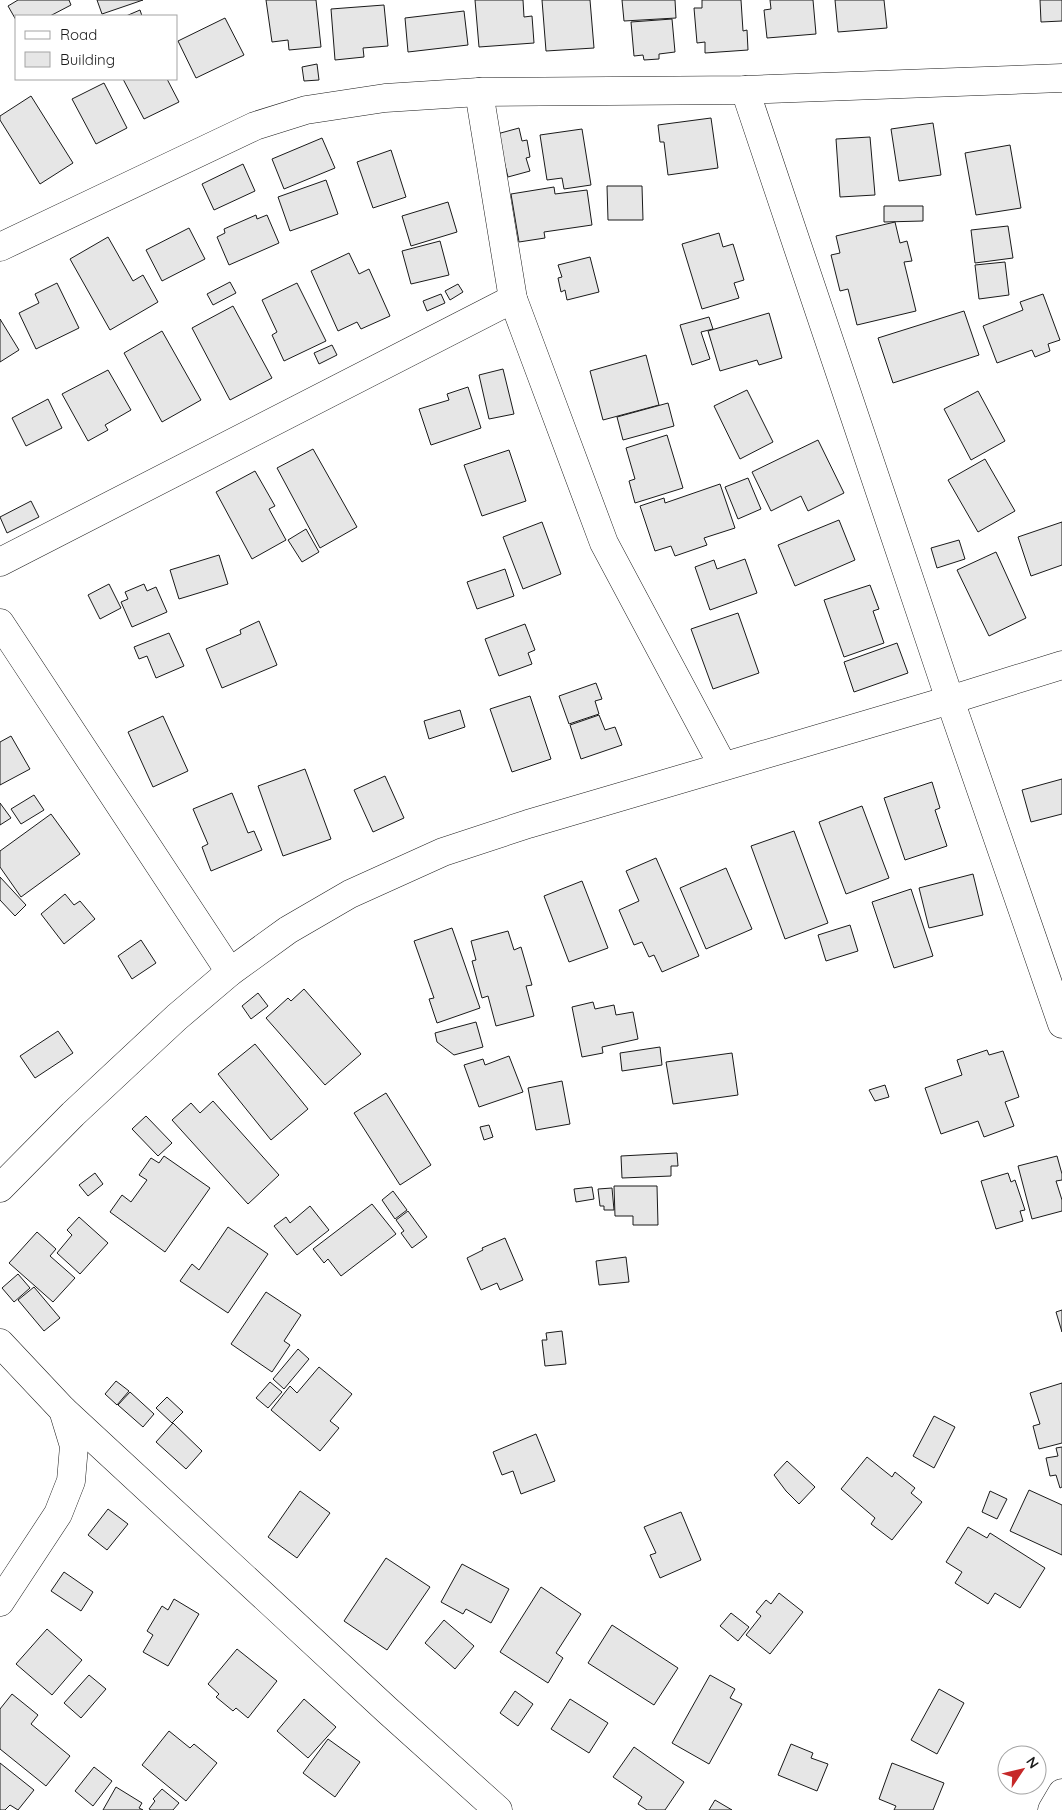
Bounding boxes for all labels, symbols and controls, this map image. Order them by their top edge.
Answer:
legend [15,15,178,80]
text: Road [60,25,97,44]
text: Building [60,50,115,69]
north arrow [997,1745,1047,1795]
text: N [1022,1753,1043,1772]

